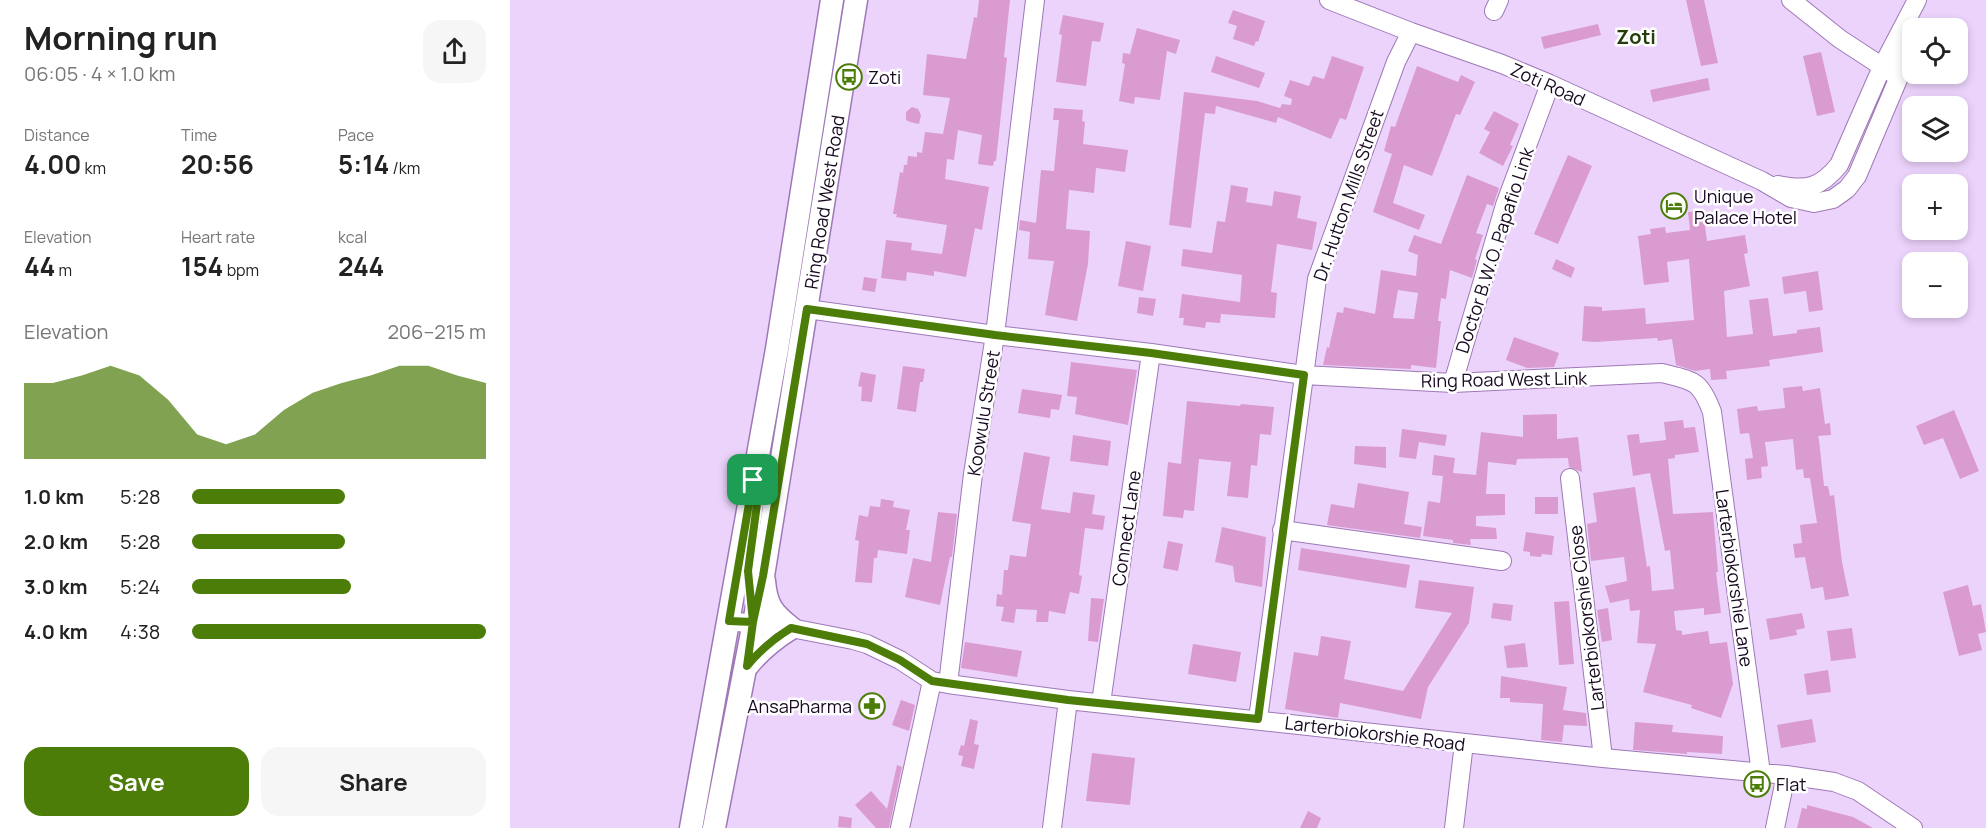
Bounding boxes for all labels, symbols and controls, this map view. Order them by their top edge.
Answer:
text: Morning run [24,15,218,60]
map controls [1902,18,1968,318]
button: locate [1902,18,1968,84]
button: share [423,20,486,83]
district label: Zoti [1616,23,1656,50]
street label: Zoti Road [1507,57,1589,111]
text: 06:05 · 4 × 1.0 km [24,60,176,87]
bus stop icon: Zoti [834,62,864,92]
place label: Zoti [868,65,901,89]
button: layers [1902,96,1968,162]
street label: Dr. Hutton Mills Street [1307,106,1389,284]
street label: Ring Road West Road [798,113,850,291]
text: Distance [24,124,90,146]
text: Time [181,124,217,146]
text: Pace [338,124,374,146]
street label: Doctor B.W.O. Papafio Link [1449,143,1539,356]
text: 4.00 [24,146,81,182]
text: 20:56 [181,146,254,182]
text: 5:14 [338,146,389,182]
text: km [81,157,106,179]
text: /km [389,157,420,179]
button: + [1902,174,1968,240]
place label: Unique Palace Hotel [1694,184,1797,229]
hotel icon: Unique Palace Hotel [1659,191,1689,221]
text: Elevation [24,226,92,248]
text: Heart rate [181,226,255,248]
text: kcal [338,226,367,248]
text: 44 [24,248,55,284]
text: 154 [181,248,223,284]
text: 244 [338,248,384,284]
button: − [1902,252,1968,318]
text: m [55,259,72,281]
text: bpm [223,259,259,281]
text: Elevation [24,318,108,345]
text: 206–215 m [387,318,486,345]
street label: Koowulu Street [961,349,1005,477]
street label: Ring Road West Link [1421,366,1588,392]
pin [727,454,778,505]
icon: arrive [736,463,769,496]
street label: Connect Lane [1106,469,1146,587]
text: 1.0 km [24,483,84,510]
text: 5:28 [120,483,161,510]
street label: Larterbiokorshie Lane [1711,488,1759,668]
street label: Larterbiokorshie Close [1563,524,1609,712]
text: 2.0 km [24,528,88,555]
text: 5:28 [120,528,161,555]
text: 3.0 km [24,573,88,600]
text: 5:24 [120,573,160,600]
text: 4.0 km [24,618,88,645]
text: 4:38 [120,618,160,645]
pharmacy icon: AnsaPharma [857,691,887,721]
place label: AnsaPharma [747,694,852,718]
street label: Larterbiokorshie Road [1283,710,1467,756]
button: Save [24,747,249,816]
button: Share [261,747,486,816]
bus stop icon: Flat [1742,769,1772,799]
place label: Flat [1776,772,1806,796]

